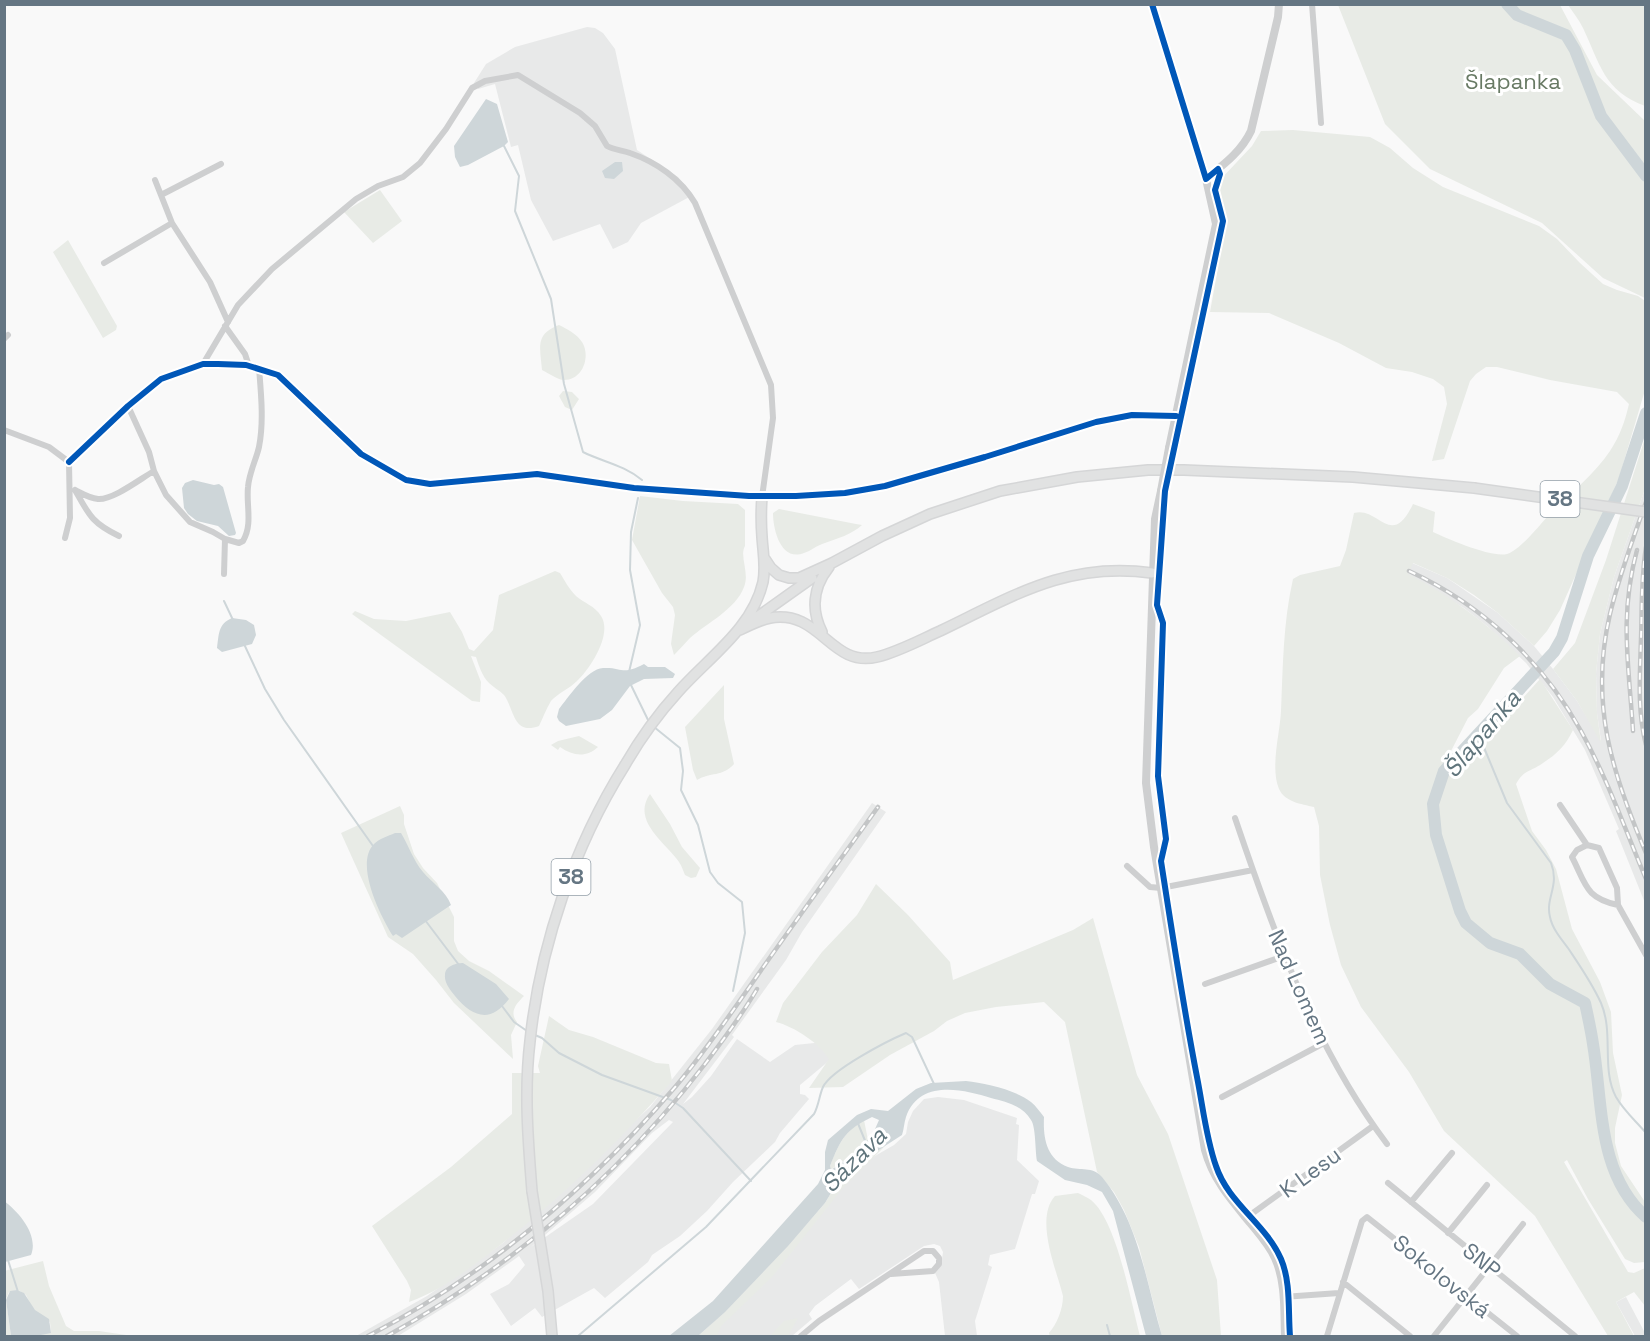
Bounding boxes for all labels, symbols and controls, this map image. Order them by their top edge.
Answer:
park label: Šlapanka [1465,67,1561,95]
road number: 38 [1540,481,1580,517]
water label: Šlapanka [1436,683,1527,784]
road number: 38 [552,859,590,895]
street label: Nad Lomem [1262,925,1338,1049]
water label: Sázava [814,1120,893,1199]
street label: K Lesu [1274,1140,1346,1204]
street label: Sokolovská [1387,1228,1497,1324]
street label: SNP [1457,1236,1507,1284]

